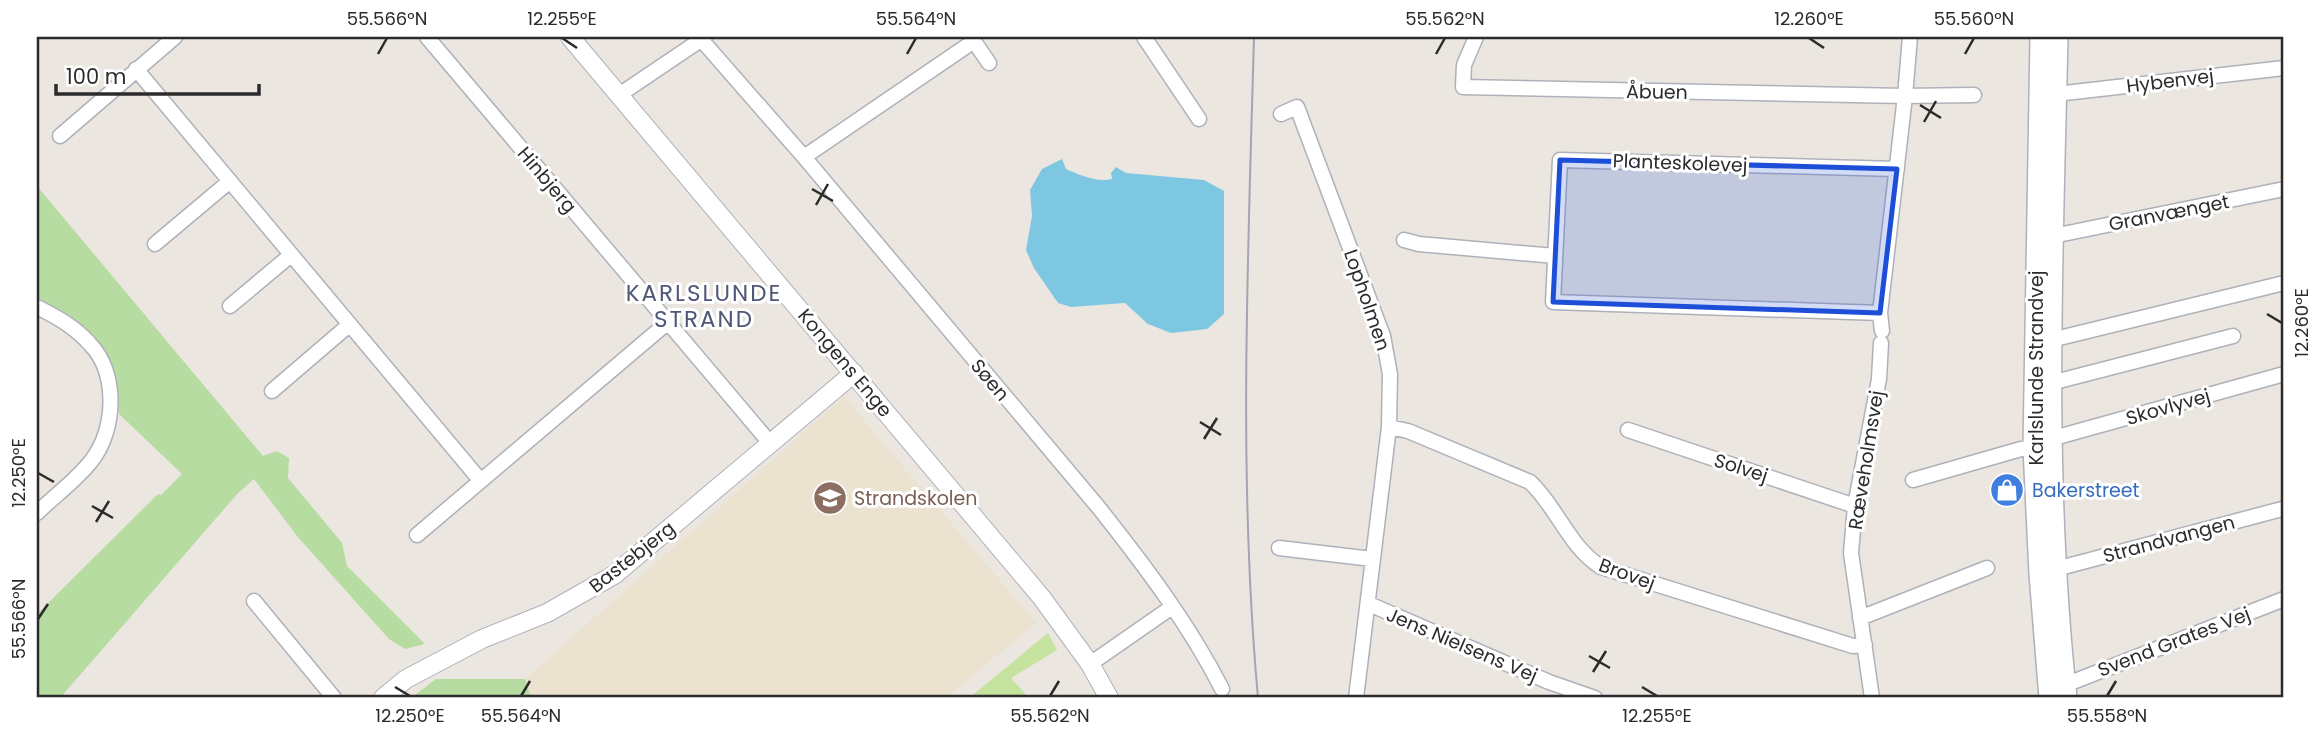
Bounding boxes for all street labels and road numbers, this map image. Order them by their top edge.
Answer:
street label: Hybenvej [2125,62,2215,100]
street label: Åbuen [1626,78,1688,106]
street label: Hinbjerg [511,141,583,219]
street label: Planteskolevej [1612,147,1748,179]
street label: Granvænget [2107,188,2232,238]
street label: Lopholmen [1337,246,1397,354]
street label: Karlslunde Strandvej [2023,271,2050,465]
street label: Kongens Enge [792,303,898,423]
street label: Søen [964,353,1016,407]
street label: Skovlyvej [2123,382,2213,432]
street label: Ræveholmsvej [1842,389,1890,531]
street label: Solvej [1711,447,1771,489]
street label: Strandvangen [2100,508,2238,570]
street label: Bastebjerg [583,515,681,599]
street label: Brovej [1595,551,1659,597]
street label: Svend Grates Vej [2094,600,2254,684]
street label: Jens Nielsens Vej [1382,601,1542,689]

